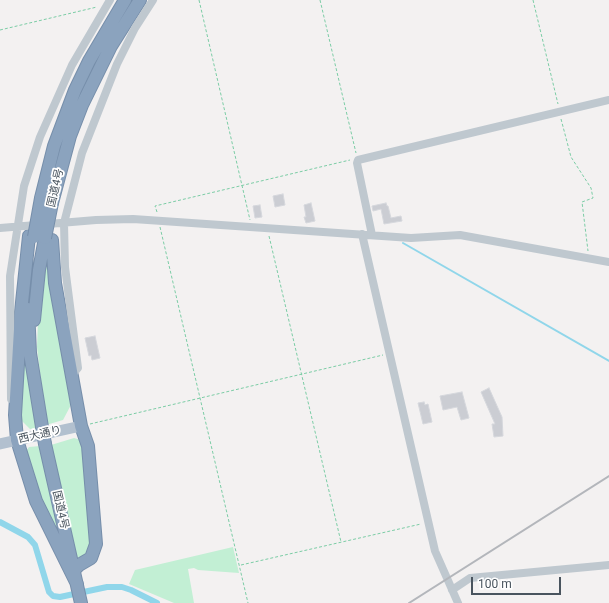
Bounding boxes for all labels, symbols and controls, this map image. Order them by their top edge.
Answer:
street label: 国道4号 [45,167,67,209]
street label: 西大通り [17,424,63,446]
street label: 国道4号 [49,489,71,531]
scale bar [473,569,563,595]
text: 100 m [478,577,512,591]

